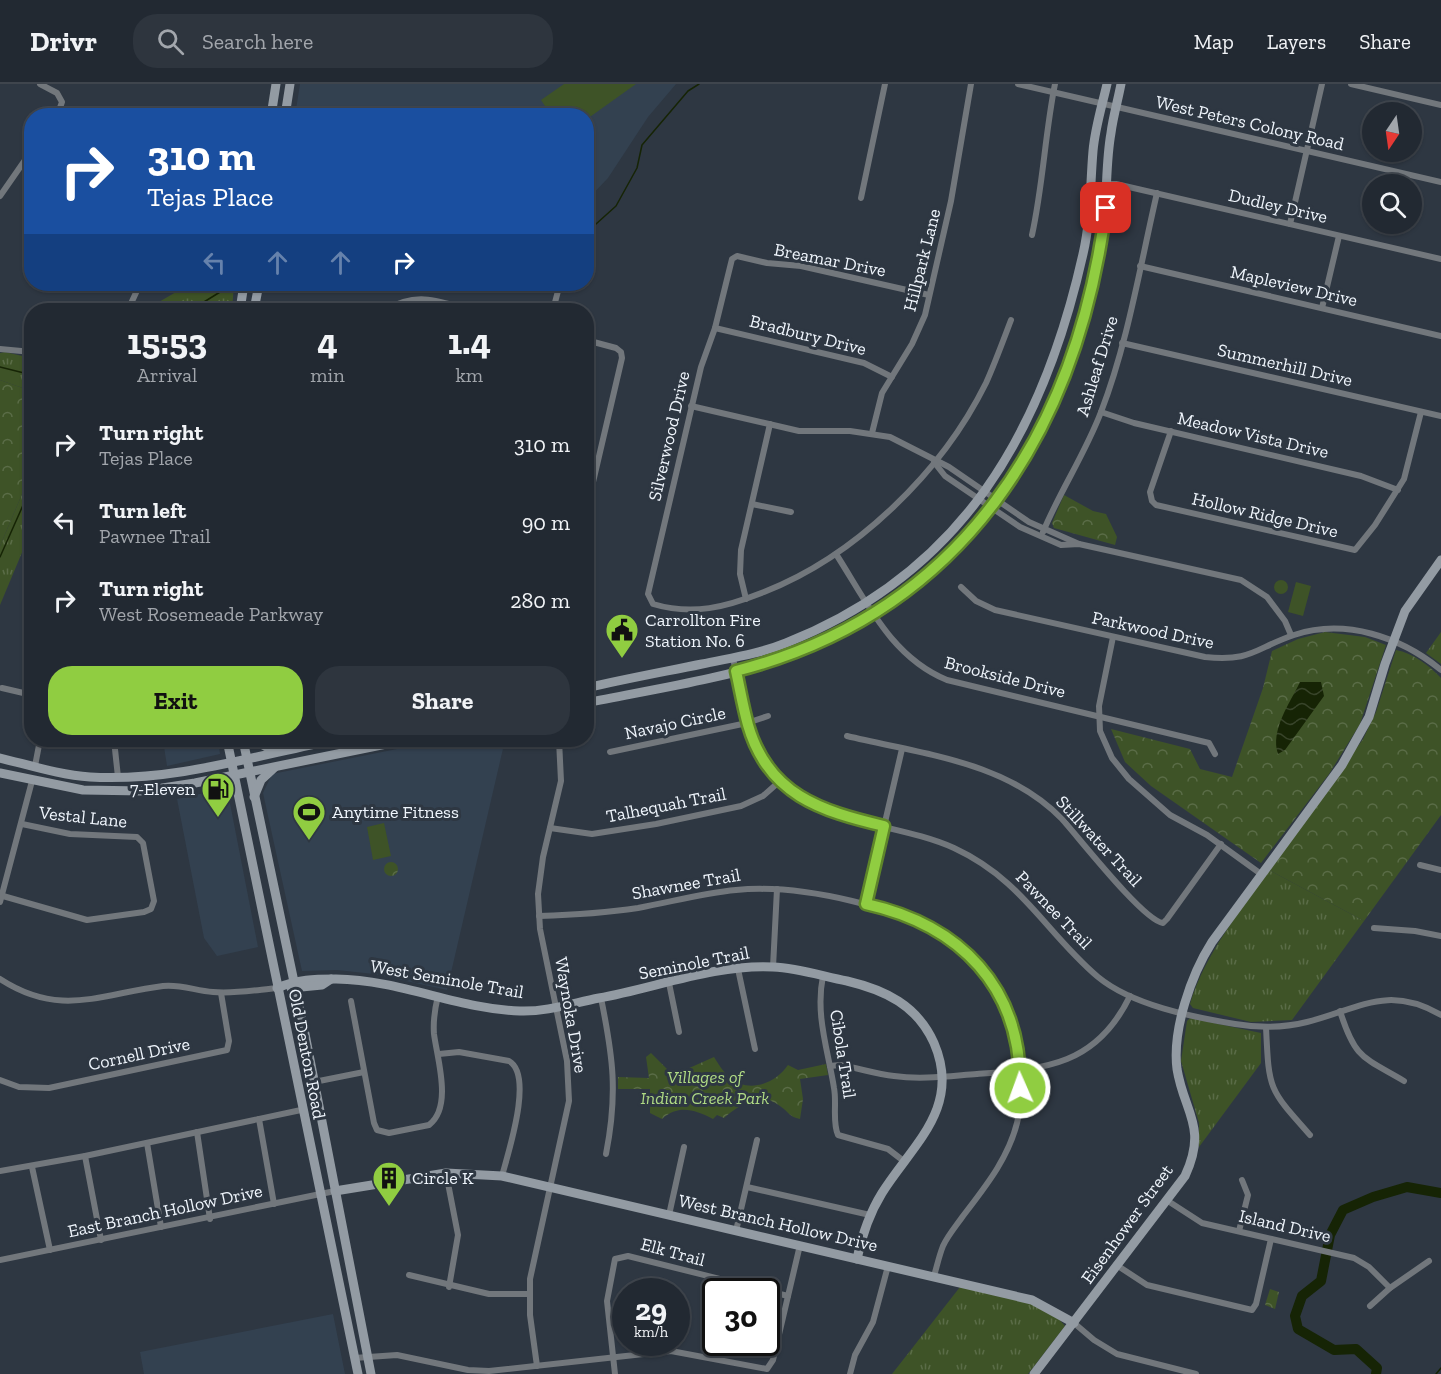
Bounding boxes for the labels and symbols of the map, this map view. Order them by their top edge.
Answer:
street label: West Peters Colony Road [1154,91,1346,155]
north arrow [1362,102,1422,162]
pin [1080,182,1131,233]
street label: Dudley Drive [1226,184,1330,228]
street label: Hillpark Lane [899,206,945,314]
street label: Breamar Drive [772,238,888,282]
street label: Mapleview Drive [1228,261,1360,311]
street label: Bradbury Drive [747,310,869,360]
street label: Ashleaf Drive [1071,313,1123,419]
street label: Summerhill Drive [1215,339,1355,391]
street label: Silverwood Drive [643,369,695,503]
street label: Meadow Vista Drive [1175,407,1331,463]
street label: Hollow Ridge Drive [1190,487,1340,543]
street label: Parkwood Drive [1090,606,1216,654]
place label: Carrollton Fire Station No. 6 [645,609,761,652]
public building icon: Carrollton Fire Station No. 6 [604,612,640,659]
street label: Brookside Drive [942,651,1068,703]
street label: Navajo Circle [622,702,728,744]
fuel station icon: 7-Eleven [200,771,236,818]
place label: 7-Eleven [130,778,196,800]
street label: Talhequah Trail [604,783,728,827]
street label: Stillwater Trail [1051,791,1147,891]
sports icon: Anytime Fitness [291,794,327,841]
street label: Vestal Lane [37,801,128,833]
place label: Anytime Fitness [332,801,459,823]
street label: Shawnee Trail [630,864,742,904]
street label: Pawnee Trail [1011,866,1097,954]
street label: Seminole Trail [637,941,751,984]
street label: West Seminole Trail [369,955,526,1003]
street label: Waynoka Drive [550,955,592,1075]
street label: Old Denton Road [284,987,330,1121]
street label: Cibola Trail [825,1008,861,1100]
street label: Cornell Drive [86,1033,192,1075]
position arrow [988,1056,1052,1120]
park label: Villages of Indian Creek Park [641,1066,769,1109]
building icon: Circle K [371,1160,407,1207]
street label: Eisenhower Street [1076,1160,1178,1288]
place label: Circle K [412,1167,474,1189]
street label: East Branch Hollow Drive [66,1180,264,1242]
street label: West Branch Hollow Drive [676,1189,880,1257]
street label: Island Drive [1237,1205,1333,1247]
street label: Elk Trail [639,1233,708,1271]
speed limit sign: 30 [702,1278,780,1356]

